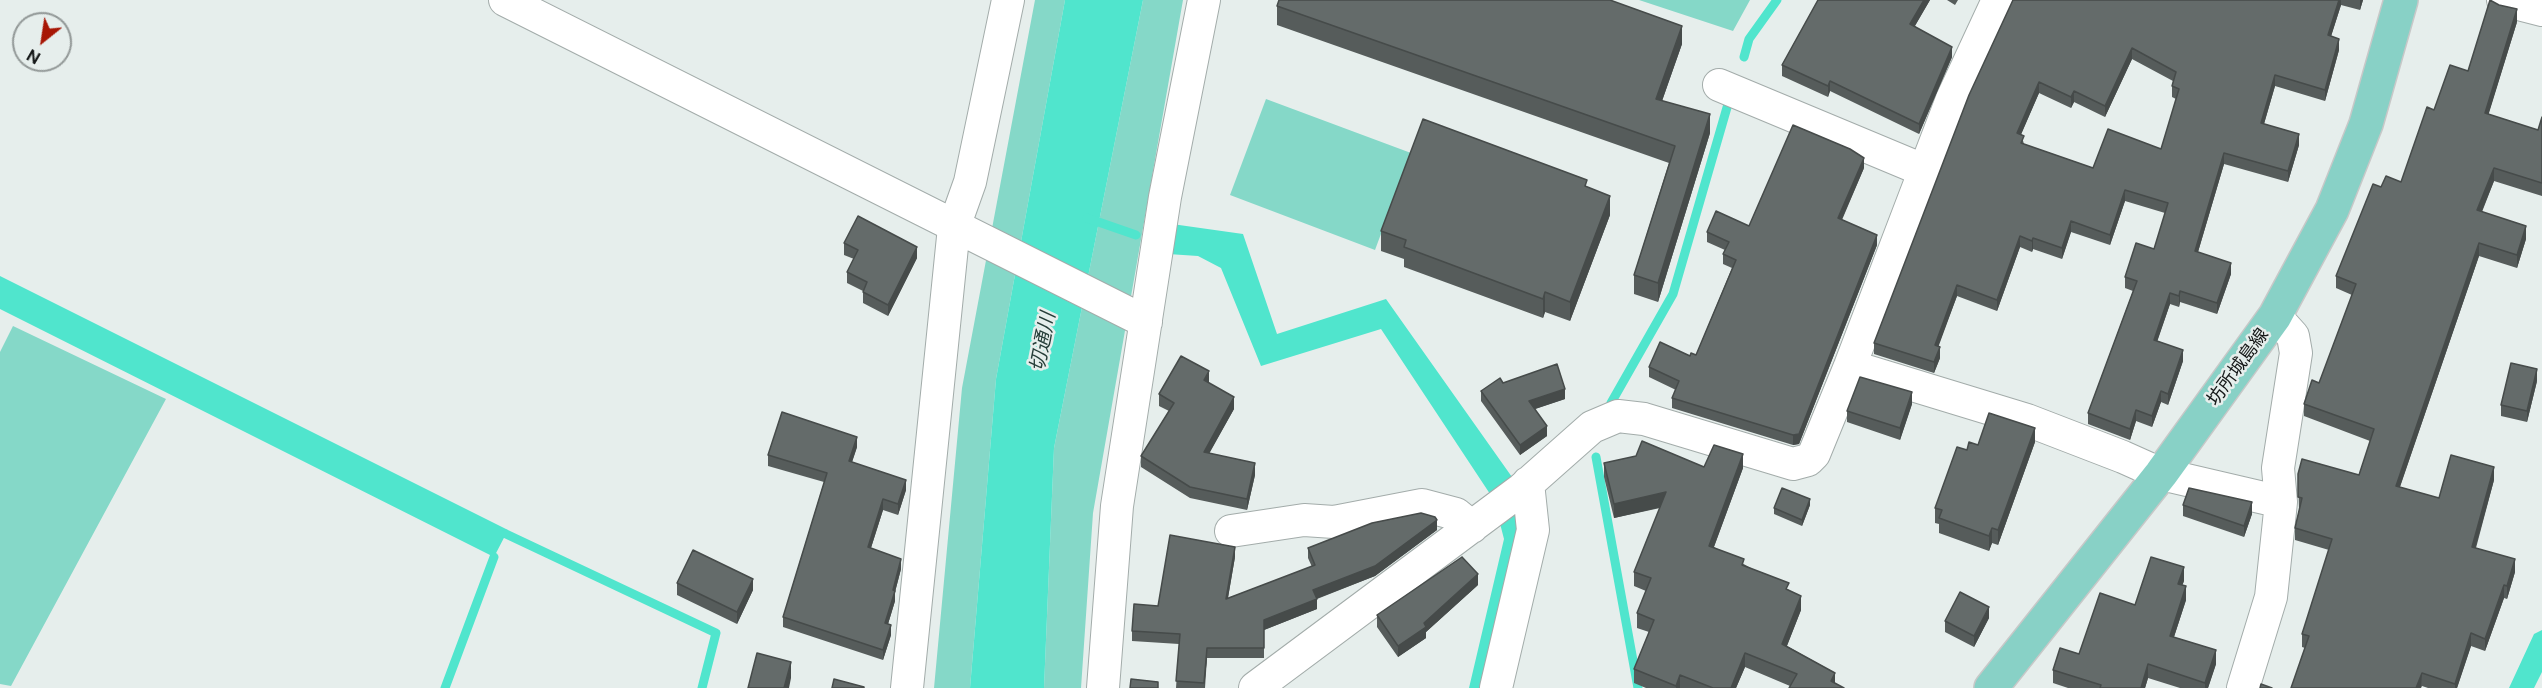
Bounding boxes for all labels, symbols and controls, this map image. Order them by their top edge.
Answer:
north arrow [12,12,72,72]
text: N [24,45,44,68]
water label: 切通川 [1025,310,1061,374]
street label: 坊所城島線 [2203,324,2273,410]

